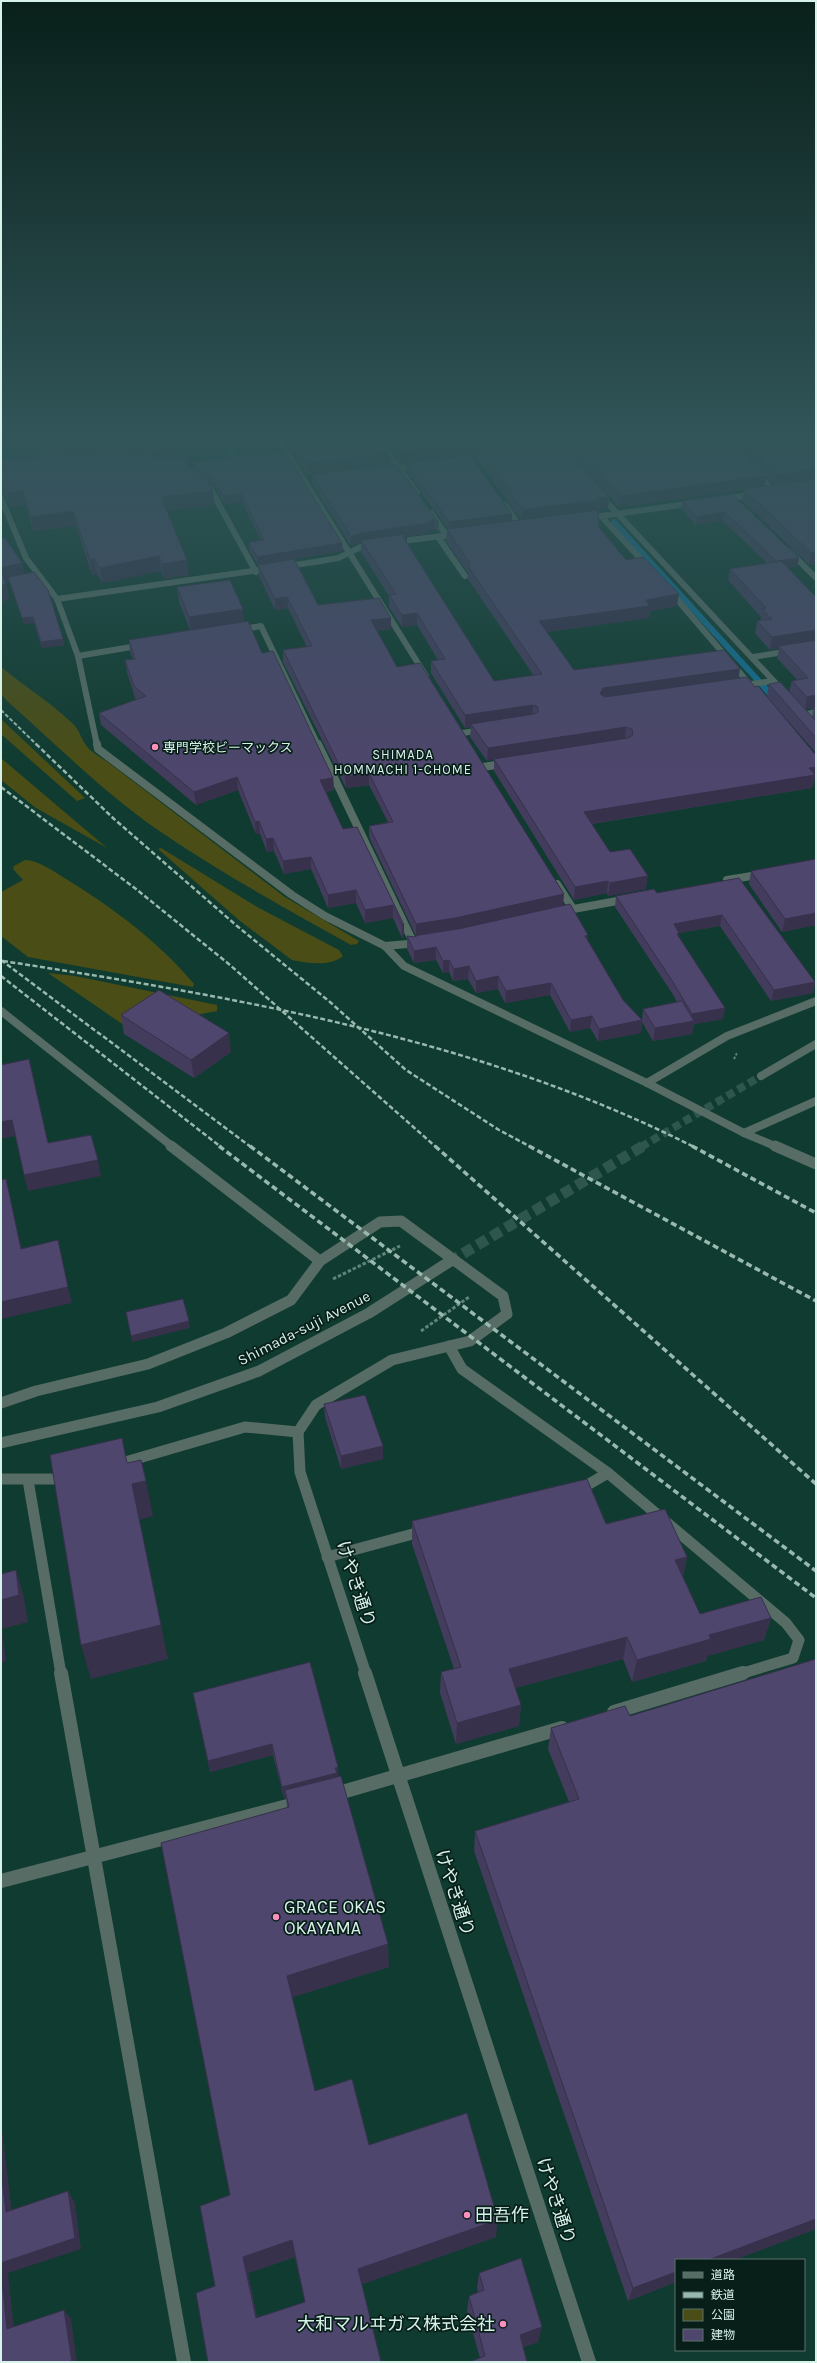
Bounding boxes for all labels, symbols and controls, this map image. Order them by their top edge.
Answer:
place label: 専門学校ビーマックス [163,740,293,755]
marker: 専門学校ビーマックス [150,742,160,752]
district label: SHIMADA HOMMACHI 1-CHOME [334,747,472,777]
street label: Shimada-suji Avenue [235,1287,373,1369]
street label: けやき通り [332,1538,380,1630]
street label: けやき通り [431,1847,479,1939]
place label: GRACE OKAS OKAYAMA [284,1896,386,1939]
marker: GRACE OKAS OKAYAMA [271,1912,281,1922]
street label: けやき通り [532,2155,580,2247]
place label: 田吾作 [475,2204,529,2226]
marker: 田吾作 [462,2210,472,2220]
legend [675,2259,805,2351]
text: 道路 [711,2268,735,2282]
text: 鉄道 [711,2288,735,2302]
text: 公園 [711,2308,735,2322]
place label: 大和マルヰガス株式会社 [297,2313,495,2335]
marker: 大和マルヰガス株式会社 [498,2319,508,2329]
text: 建物 [711,2328,735,2342]

